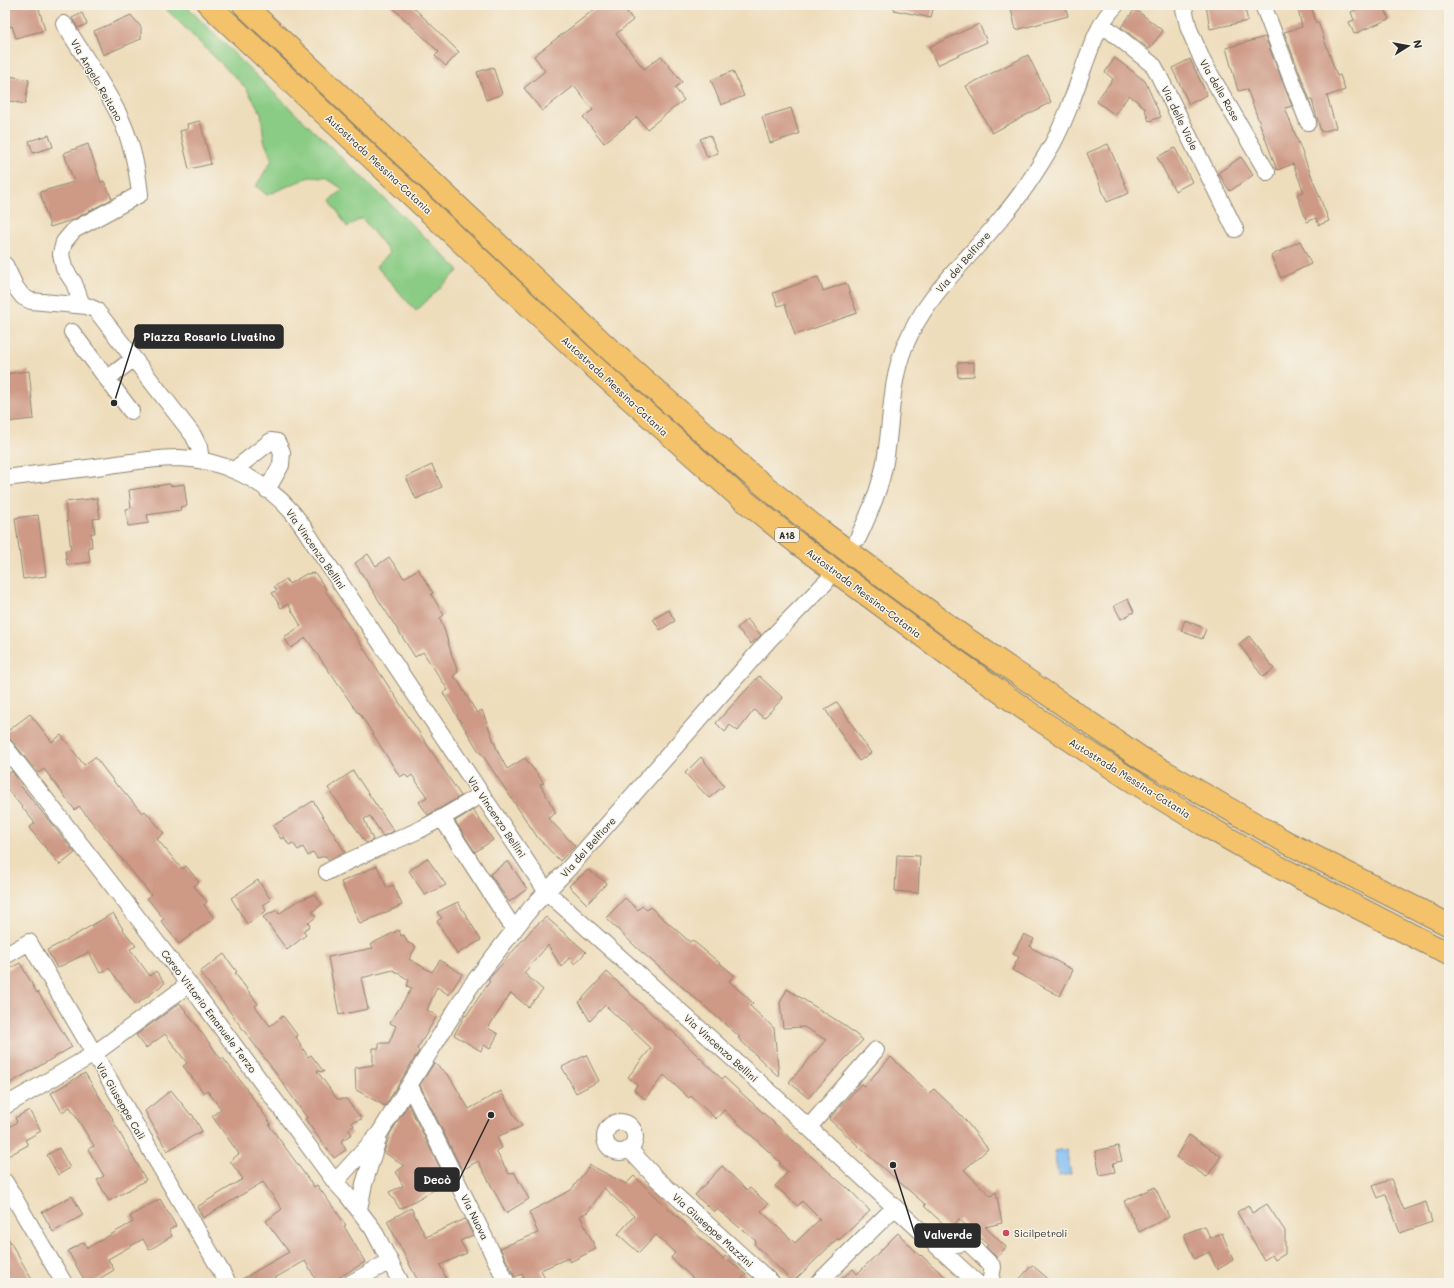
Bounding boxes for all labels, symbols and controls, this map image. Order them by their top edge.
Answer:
north arrow [1388,26,1428,66]
street label: Via Angelo Reitano [68,36,126,124]
text: N [1410,38,1426,50]
street label: Via delle Rose [1197,57,1243,123]
street label: Via delle Viole [1158,83,1202,153]
street label: Autostrada Messina-Catania [323,111,435,217]
street label: Via dei Belfiore [933,228,993,296]
callout: Piazza Rosario Livatino [135,325,283,348]
text: Piazza Rosario Livatino [143,329,275,344]
street label: Autostrada Messina-Catania [559,333,671,439]
street label: Via Vincenzo Bellini [283,506,349,592]
road number: A18 [775,528,799,542]
street label: Autostrada Messina-Catania [804,545,924,641]
street label: Autostrada Messina-Catania [1067,735,1193,821]
street label: Via Vincenzo Bellini [465,774,529,860]
street label: Via dei Belfiore [557,814,619,880]
street label: Corso Vittorio Emanuele Terzo [158,947,260,1075]
street label: Via Vincenzo Bellini [681,1011,761,1085]
street label: Via Giuseppe Calì [93,1060,149,1142]
callout: Decò [415,1168,459,1191]
text: Decò [423,1172,451,1187]
street label: Via Giuseppe Mazzini [669,1190,757,1270]
street label: Via Nuova [458,1192,492,1242]
callout: Valverde [915,1224,980,1247]
place label: Sicilpetroli [1014,1226,1067,1240]
text: Valverde [924,1227,973,1242]
marker: Sicilpetroli [1001,1228,1011,1238]

